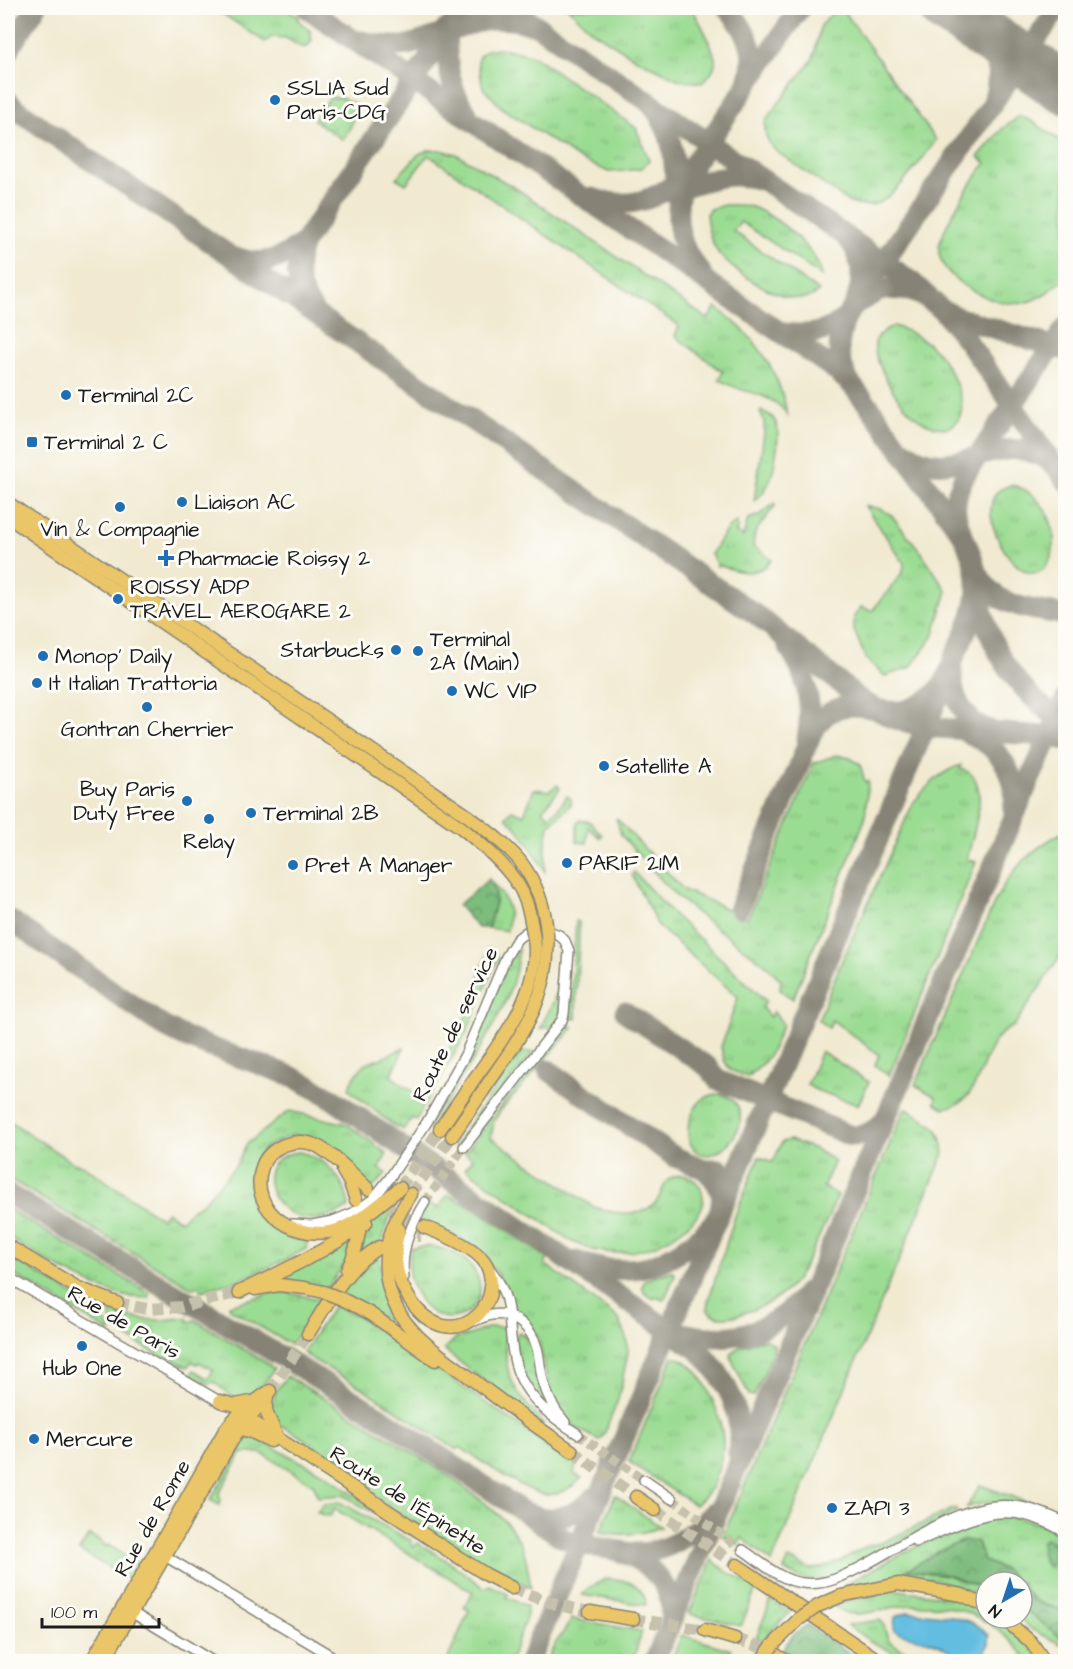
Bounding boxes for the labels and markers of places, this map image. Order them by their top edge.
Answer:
place label: SSLIA Sud Paris-CDG [287,74,389,127]
marker: SSLIA Sud Paris-CDG [268,93,282,107]
place label: Terminal 2C [78,381,193,410]
marker: Terminal 2C [59,388,73,402]
place label: Terminal 2 C [44,428,168,457]
marker: Terminal 2 C [25,435,39,449]
place label: Liaison AC [194,488,295,517]
marker: Liaison AC [175,495,189,509]
marker: Vin & Compagnie [113,500,127,514]
place label: Vin & Compagnie [41,515,200,546]
place label: Pharmacie Roissy 2 [178,544,370,575]
marker: Pharmacie Roissy 2 [159,551,173,565]
place label: ROISSY ADP TRAVEL AEROGARE 2 [130,573,351,626]
marker: ROISSY ADP TRAVEL AEROGARE 2 [111,592,125,606]
place label: Terminal 2A (Main) [430,625,519,678]
place label: Starbucks [281,636,384,665]
place label: Monop' Daily [55,642,173,673]
marker: Starbucks [389,643,403,657]
marker: Terminal 2A (Main) [411,644,425,658]
marker: Monop' Daily [36,649,50,663]
place label: It Italian Trattoria [49,669,217,698]
marker: It Italian Trattoria [30,676,44,690]
place label: WC VIP [464,677,537,706]
marker: WC VIP [445,684,459,698]
marker: Gontran Cherrier [140,700,154,714]
place label: Gontran Cherrier [61,715,234,744]
place label: Satellite A [616,752,712,781]
marker: Satellite A [597,759,611,773]
place label: Buy Paris Duty Free [73,775,175,830]
marker: Buy Paris Duty Free [180,794,194,808]
place label: Terminal 2B [263,799,378,828]
marker: Terminal 2B [244,806,258,820]
marker: Relay [202,812,216,826]
place label: Relay [183,827,235,858]
place label: PARIF 21M [579,849,679,878]
place label: Pret A Manger [305,851,453,882]
marker: PARIF 21M [560,856,574,870]
marker: Pret A Manger [286,858,300,872]
marker: Hub One [75,1339,89,1353]
place label: Hub One [42,1354,122,1383]
place label: Mercure [46,1425,133,1454]
marker: Mercure [27,1432,41,1446]
place label: ZAPI 3 [844,1494,910,1523]
marker: ZAPI 3 [825,1501,839,1515]

